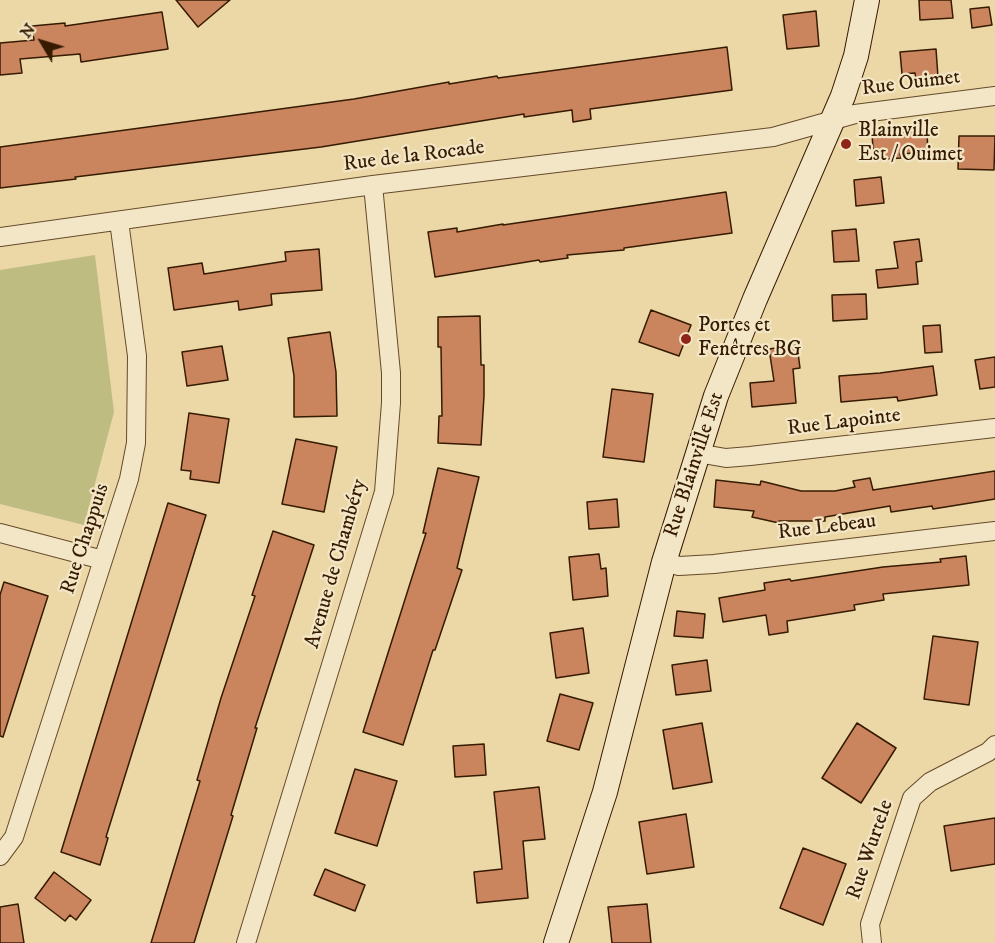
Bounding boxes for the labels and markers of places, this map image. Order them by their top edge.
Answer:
place label: Blainville Est / Ouimet [858,119,963,169]
marker: Blainville Est / Ouimet [839,137,853,151]
place label: Portes et Fenêtres BG [698,314,801,364]
marker: Portes et Fenêtres BG [679,332,693,346]

